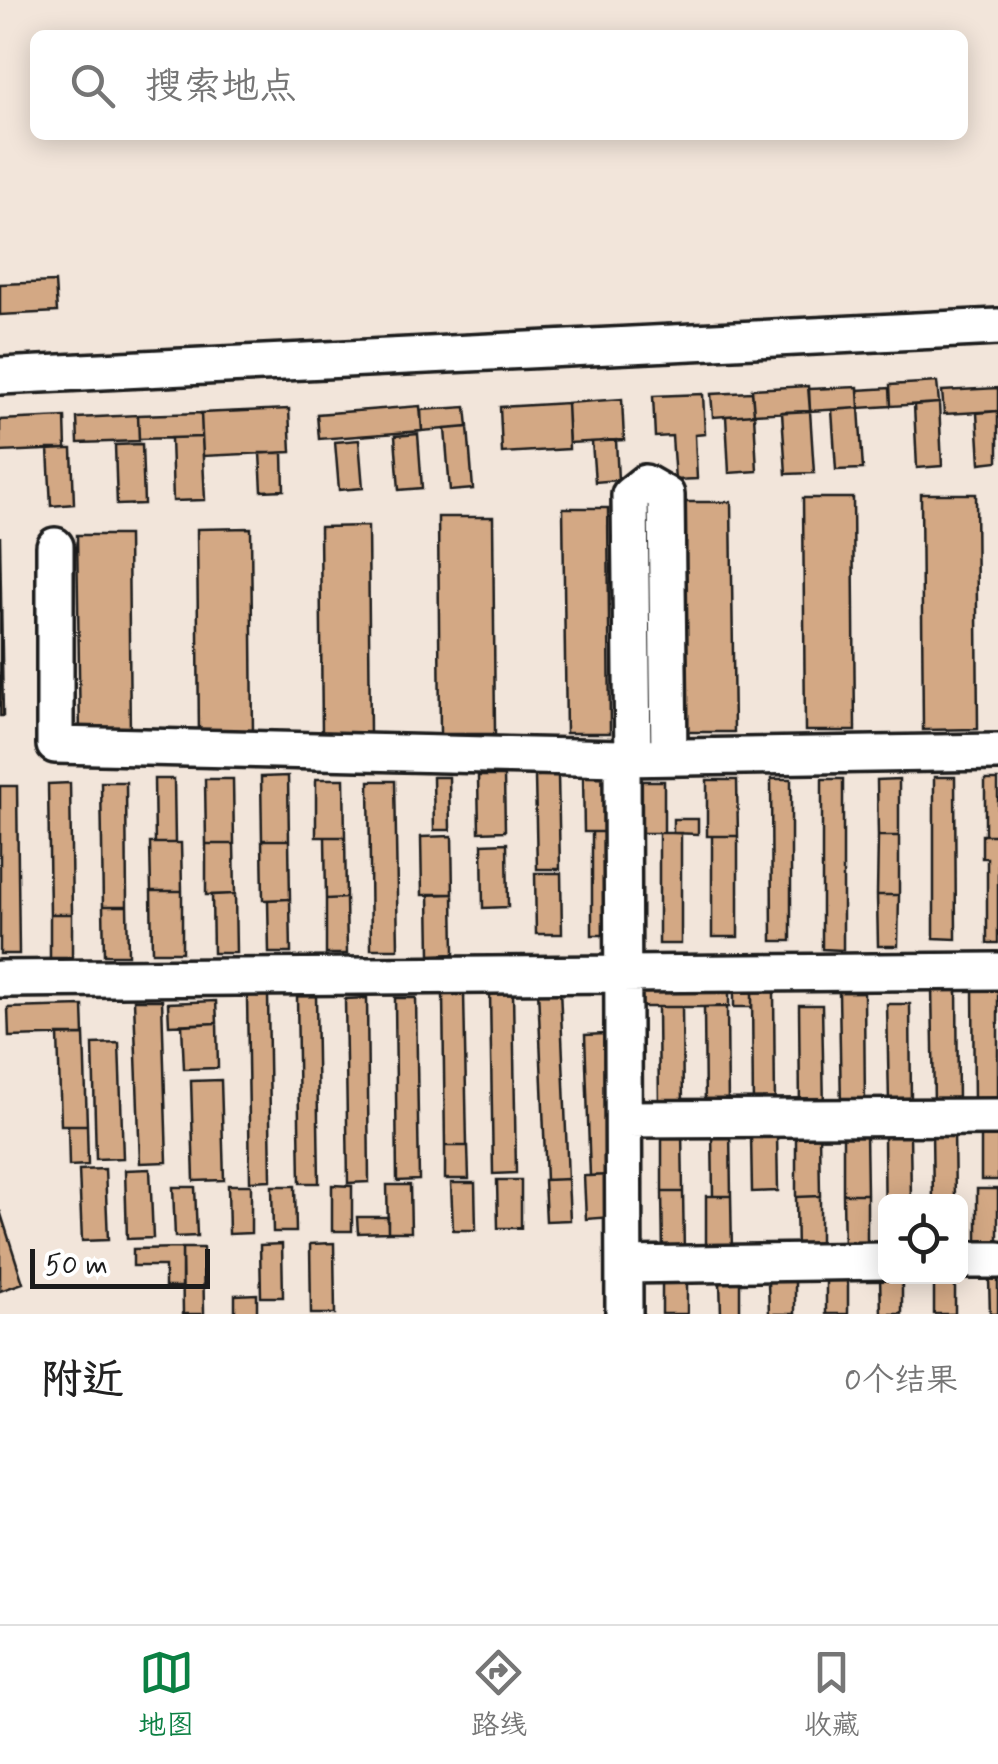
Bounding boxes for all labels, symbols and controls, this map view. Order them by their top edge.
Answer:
search box [30,30,968,140]
icon: search [65,58,120,113]
text: 搜索地点 [145,63,297,112]
map controls [878,1194,968,1284]
button: locate [878,1194,968,1284]
scale bar [30,1244,210,1288]
text: 50 m [45,1248,108,1285]
text: 附近 [40,1354,124,1409]
text: 0个结果 [844,1360,958,1402]
tab: 地图 [138,1645,194,1745]
tab: 路线 [471,1645,527,1745]
tab: 收藏 [804,1645,860,1745]

